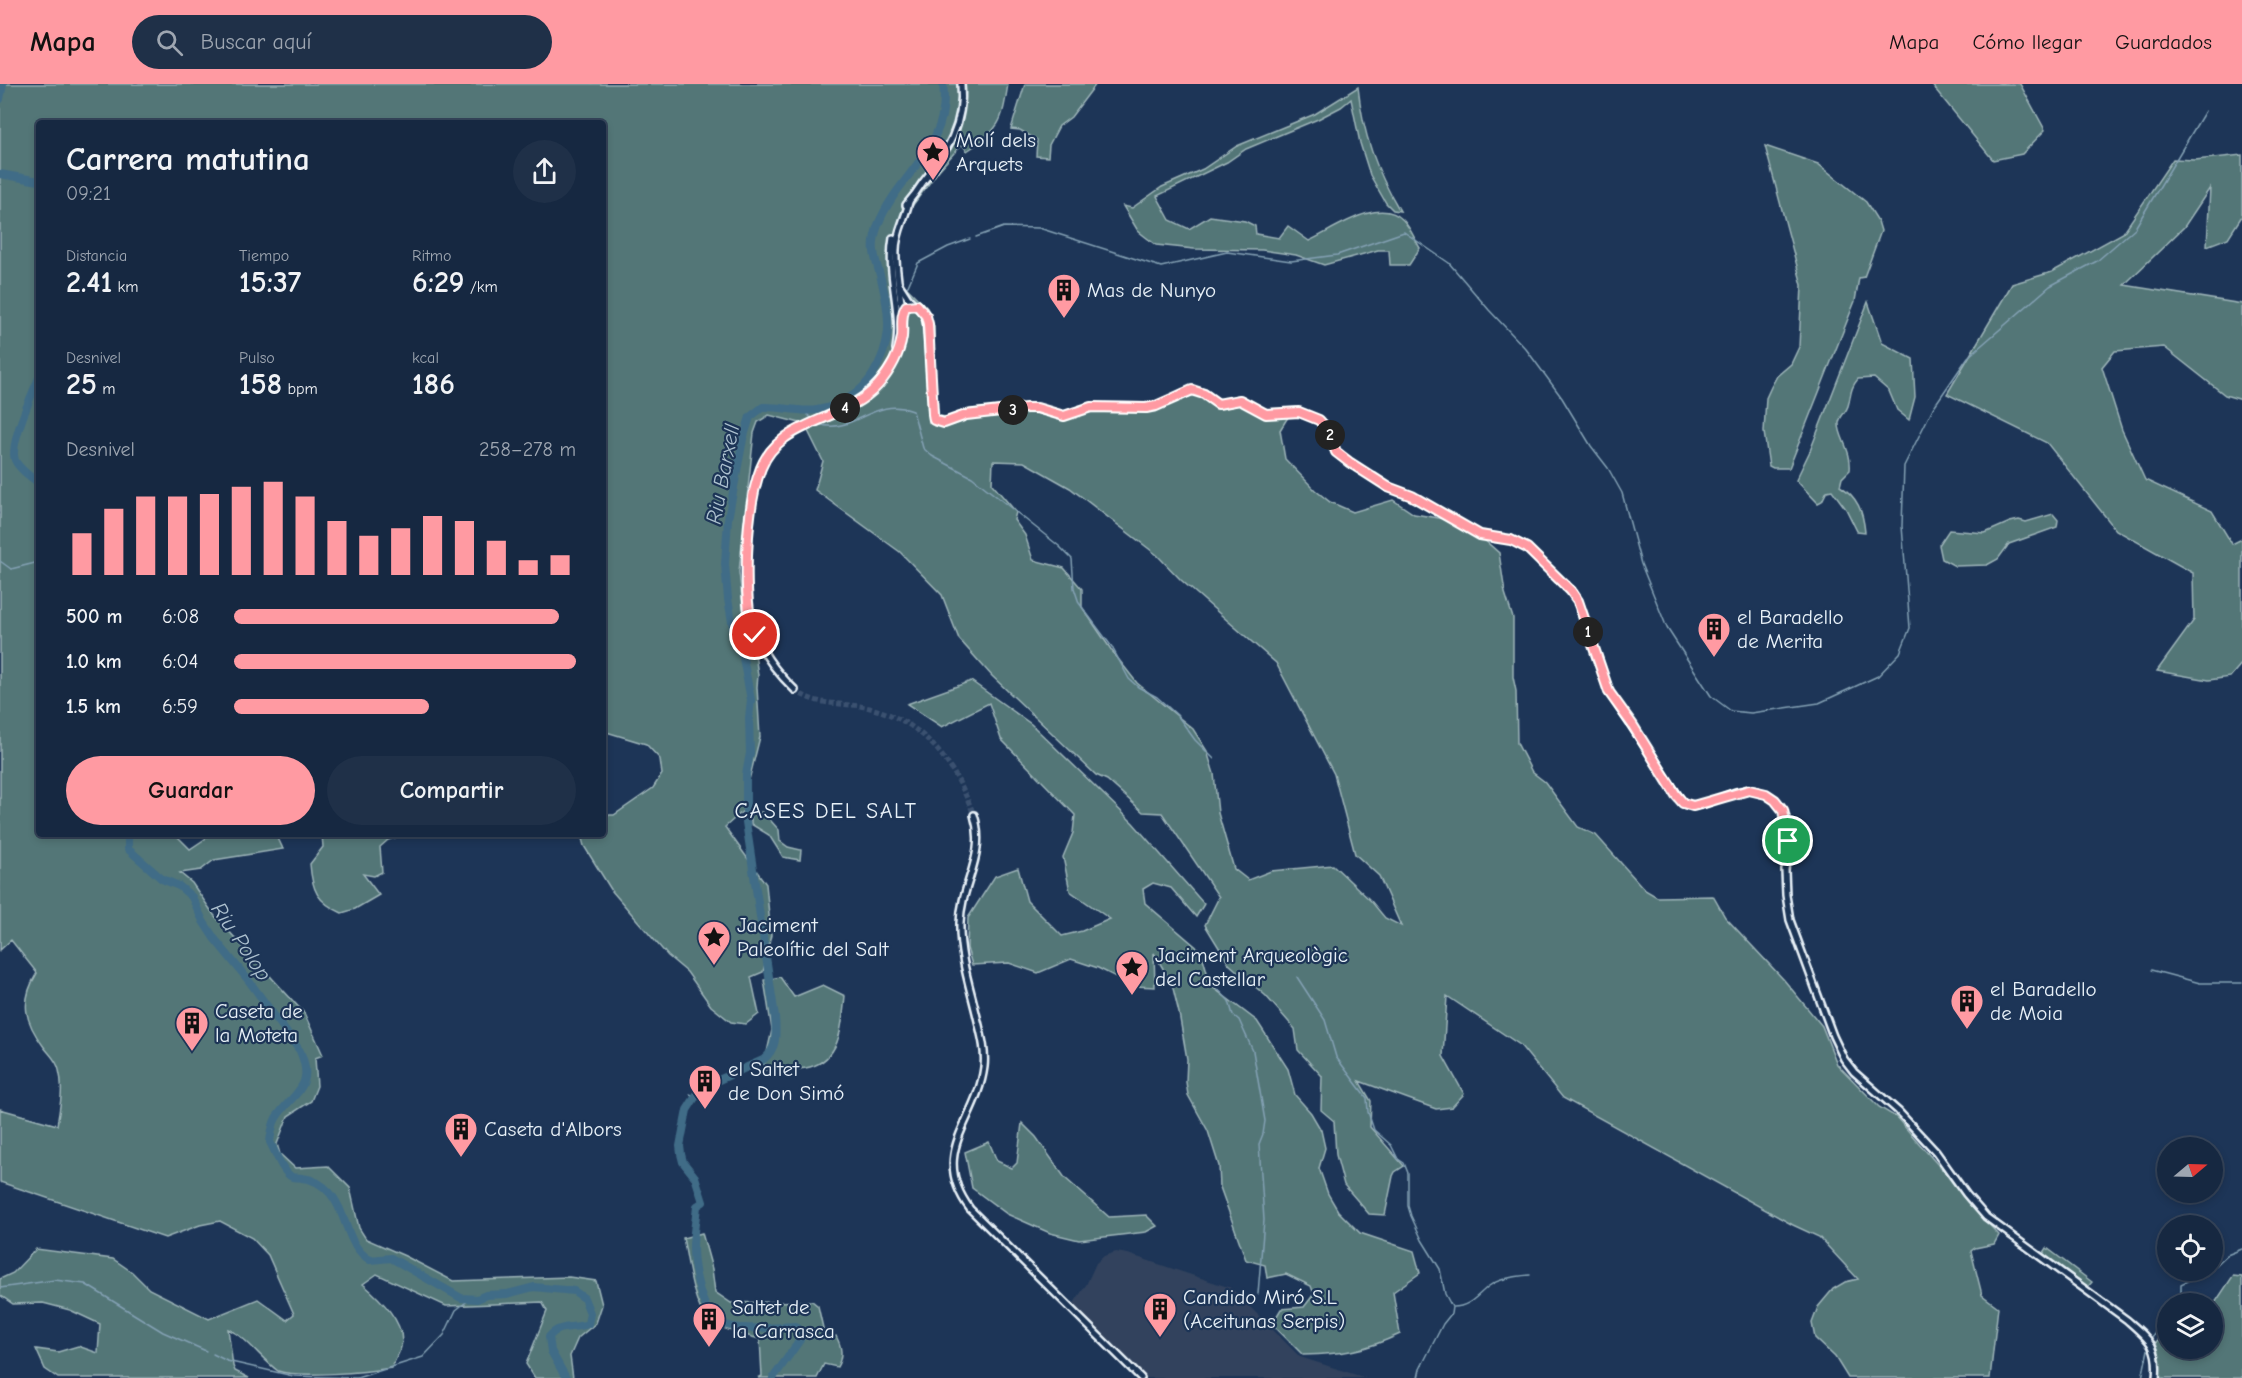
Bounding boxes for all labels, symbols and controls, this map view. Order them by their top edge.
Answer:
search box [132,15,552,69]
text: Mapa [30,26,96,58]
icon: search [153,26,186,59]
text: Buscar aquí [201,29,312,55]
text: Mapa [1889,30,1939,54]
text: Cómo llegar [1972,30,2082,54]
text: Guardados [2115,30,2212,54]
place label: Molí dels Arquets [956,128,1036,176]
place icon: Molí dels Arquets [915,134,951,181]
text: Carrera matutina [66,140,310,178]
button: share [513,140,576,203]
text: 09:21 [66,182,111,205]
text: Distancia [66,247,127,265]
text: Tiempo [239,247,289,265]
text: Ritmo [412,247,451,265]
text: 2.41 [66,265,112,300]
text: 15:37 [239,265,301,300]
text: 6:29 [412,265,465,300]
building icon: Mas de Nunyo [1046,272,1082,319]
text: km [112,278,139,296]
text: /km [465,278,498,296]
place label: Mas de Nunyo [1087,278,1216,302]
text: Desnivel [66,349,121,367]
text: Pulso [239,349,275,367]
text: kcal [412,349,439,367]
text: 25 [66,367,97,402]
text: 158 [239,367,282,402]
text: 186 [412,367,455,402]
text: m [97,380,115,398]
text: bpm [282,380,318,398]
pin: 4 [830,393,860,423]
pin: 3 [998,395,1028,425]
text: 4 [841,399,849,417]
text: 3 [1009,401,1017,419]
pin: 2 [1315,420,1345,450]
water label: Riu Barxell [701,421,746,527]
text: 2 [1326,426,1334,444]
text: Desnivel [66,438,135,461]
text: 258–278 m [479,438,576,461]
text: 500 m [66,605,123,628]
text: 6:08 [162,605,199,628]
place label: el Baradello de Merita [1737,605,1844,653]
pin [729,609,780,660]
building icon: el Baradello de Merita [1696,611,1732,658]
pin: 1 [1573,617,1603,647]
icon: check [738,618,771,651]
text: 1 [1585,623,1591,641]
text: 1.0 km [66,650,122,673]
text: 6:04 [162,650,198,673]
text: 1.5 km [66,695,121,718]
text: 6:59 [162,695,198,718]
button: Guardar [66,756,315,825]
button: Compartir [327,756,576,825]
district label: CASES DEL SALT [734,798,918,824]
pin [1762,815,1813,866]
icon: arrive [1771,824,1804,857]
water label: Riu Polop [206,897,277,986]
place label: Jaciment Paleolític del Salt [737,913,890,961]
place icon: Jaciment Paleolític del Salt [696,919,732,966]
place label: Jaciment Arqueològic del Castellar [1155,943,1348,991]
place icon: Jaciment Arqueològic del Castellar [1114,949,1150,996]
place label: el Baradello de Moia [1990,977,2097,1025]
building icon: el Baradello de Moia [1949,983,1985,1030]
place label: Caseta de la Moteta [215,999,303,1047]
building icon: Caseta de la Moteta [174,1005,210,1052]
place label: el Saltet de Don Simó [728,1057,844,1105]
building icon: el Saltet de Don Simó [687,1063,723,1110]
building icon: Caseta d'Albors [443,1111,479,1158]
place label: Caseta d'Albors [484,1117,622,1141]
north arrow [2157,1137,2223,1203]
map controls [2157,1137,2223,1359]
button: locate [2157,1215,2223,1281]
place label: Candido Miró S.L (Aceitunas Serpis) [1183,1285,1345,1333]
building icon: Candido Miró S.L (Aceitunas Serpis) [1142,1291,1178,1338]
button: layers [2157,1293,2223,1359]
place label: Saltet de la Carrasca [732,1295,835,1343]
building icon: Saltet de la Carrasca [691,1301,727,1348]

